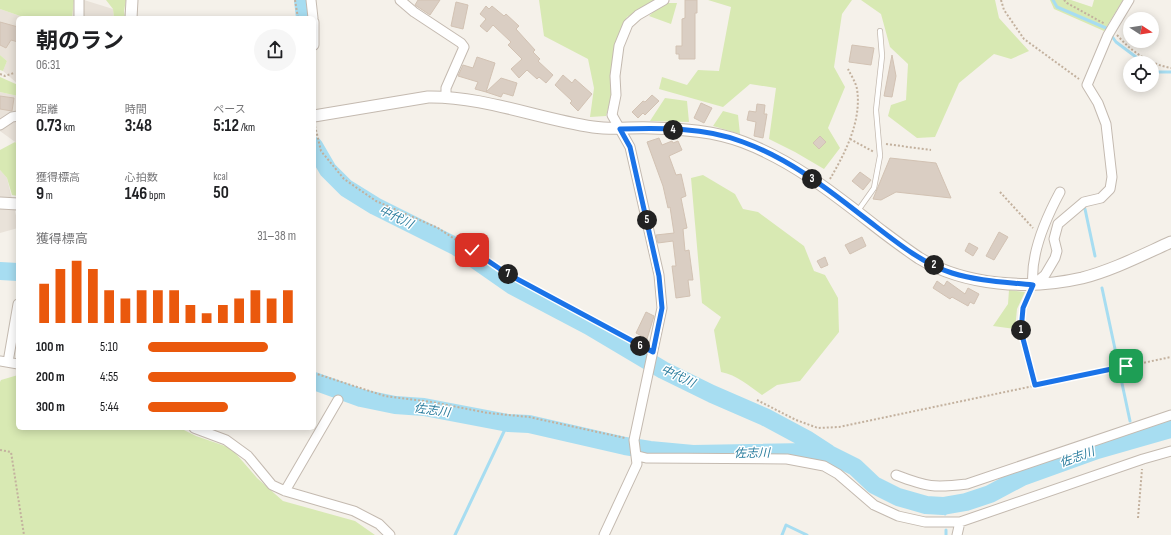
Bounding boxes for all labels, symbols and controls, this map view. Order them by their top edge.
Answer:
north arrow [1123,12,1159,48]
map controls [1123,12,1159,92]
text: 朝のラン [36,28,124,55]
button: share [254,29,296,71]
button: locate [1123,56,1159,92]
text: 06:31 [36,57,60,73]
text: 距離 [36,103,58,116]
text: 時間 [125,103,147,116]
text: ペース [213,103,246,116]
text: 0.73 [36,116,62,136]
text: 3:48 [125,116,152,136]
text: 5:12 [213,116,239,136]
pin: 4 [663,120,683,140]
text: km [62,121,75,134]
text: /km [239,121,255,134]
text: 4 [670,123,676,136]
pin: 3 [802,169,822,189]
text: kcal [213,170,228,183]
text: 獲得標高 [36,171,80,184]
text: 心拍数 [125,171,158,184]
text: 3 [810,172,814,185]
text: 50 [213,183,229,203]
text: 9 [36,184,44,204]
text: 146 [125,184,147,204]
text: m [44,189,53,202]
text: bpm [147,189,165,202]
water label: 中代川 [376,203,417,233]
pin: 5 [637,210,657,230]
text: 5 [645,213,649,226]
text: 31–38 m [257,228,296,244]
text: 獲得標高 [36,231,88,247]
pin [455,233,489,267]
icon: check [461,239,483,261]
pin: 2 [924,255,944,275]
text: 2 [932,258,936,271]
pin: 7 [498,264,518,284]
text: 7 [506,267,510,280]
pin: 1 [1011,320,1031,340]
text: 1 [1019,323,1023,336]
pin: 6 [630,336,650,356]
text: 100 m [36,339,64,355]
text: 5:10 [100,339,118,355]
text: 6 [637,339,643,352]
pin [1109,349,1143,383]
icon: arrive [1115,355,1137,377]
water label: 中代川 [658,362,699,392]
text: 200 m [36,369,65,385]
text: 4:55 [100,369,118,385]
text: 300 m [36,399,65,415]
text: 5:44 [100,399,119,415]
water label: 佐志川 [413,401,453,421]
water label: 佐志川 [1058,444,1099,471]
water label: 佐志川 [734,446,772,461]

